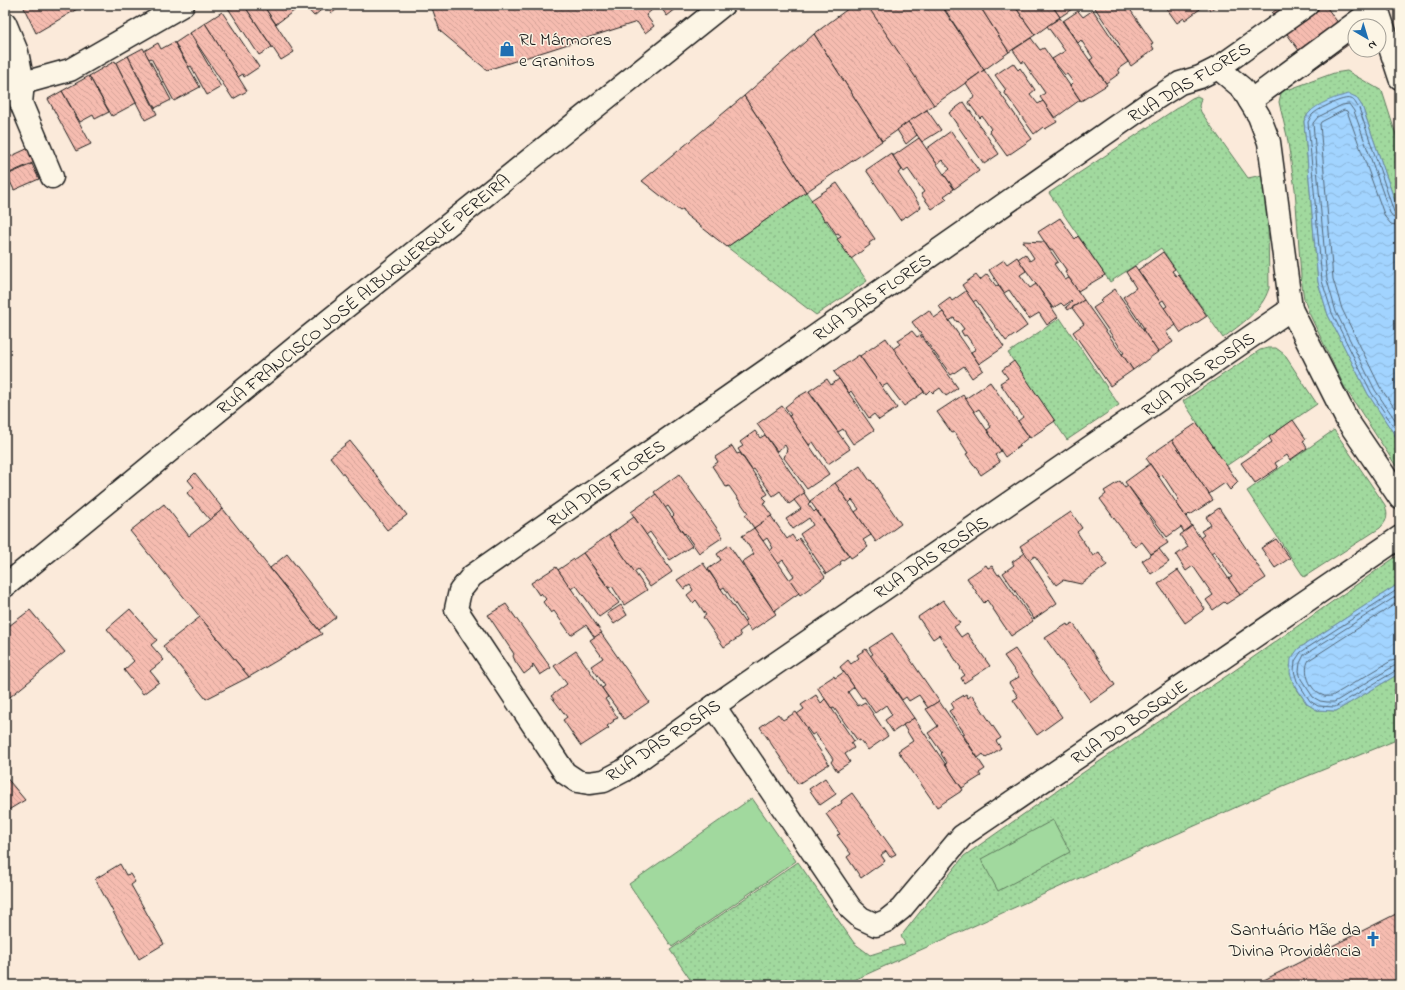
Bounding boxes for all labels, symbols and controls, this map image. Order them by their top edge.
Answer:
north arrow [1347,18,1387,58]
place label: RL Mármores e Granitos [519,28,612,75]
text: N [1365,36,1380,54]
street label: RUA DAS FLORES [1124,37,1256,131]
shop icon: RL Mármores e Granitos [498,40,516,58]
street label: RUA FRANCISCO JOSÉ ALBUQUERQUE PEREIRA [212,169,516,422]
street label: RUA DAS FLORES [809,248,937,349]
street label: RUA DAS ROSAS [1137,327,1261,425]
street label: RUA DAS FLORES [543,434,671,535]
street label: RUA DAS ROSAS [870,511,995,607]
street label: RUA DO BOSQUE [1067,675,1194,772]
street label: RUA DAS ROSAS [602,694,727,790]
place label: Santuário Mãe da Divina Providência [1228,918,1361,965]
church icon: Santuário Mãe da Divina Providência [1364,930,1382,948]

